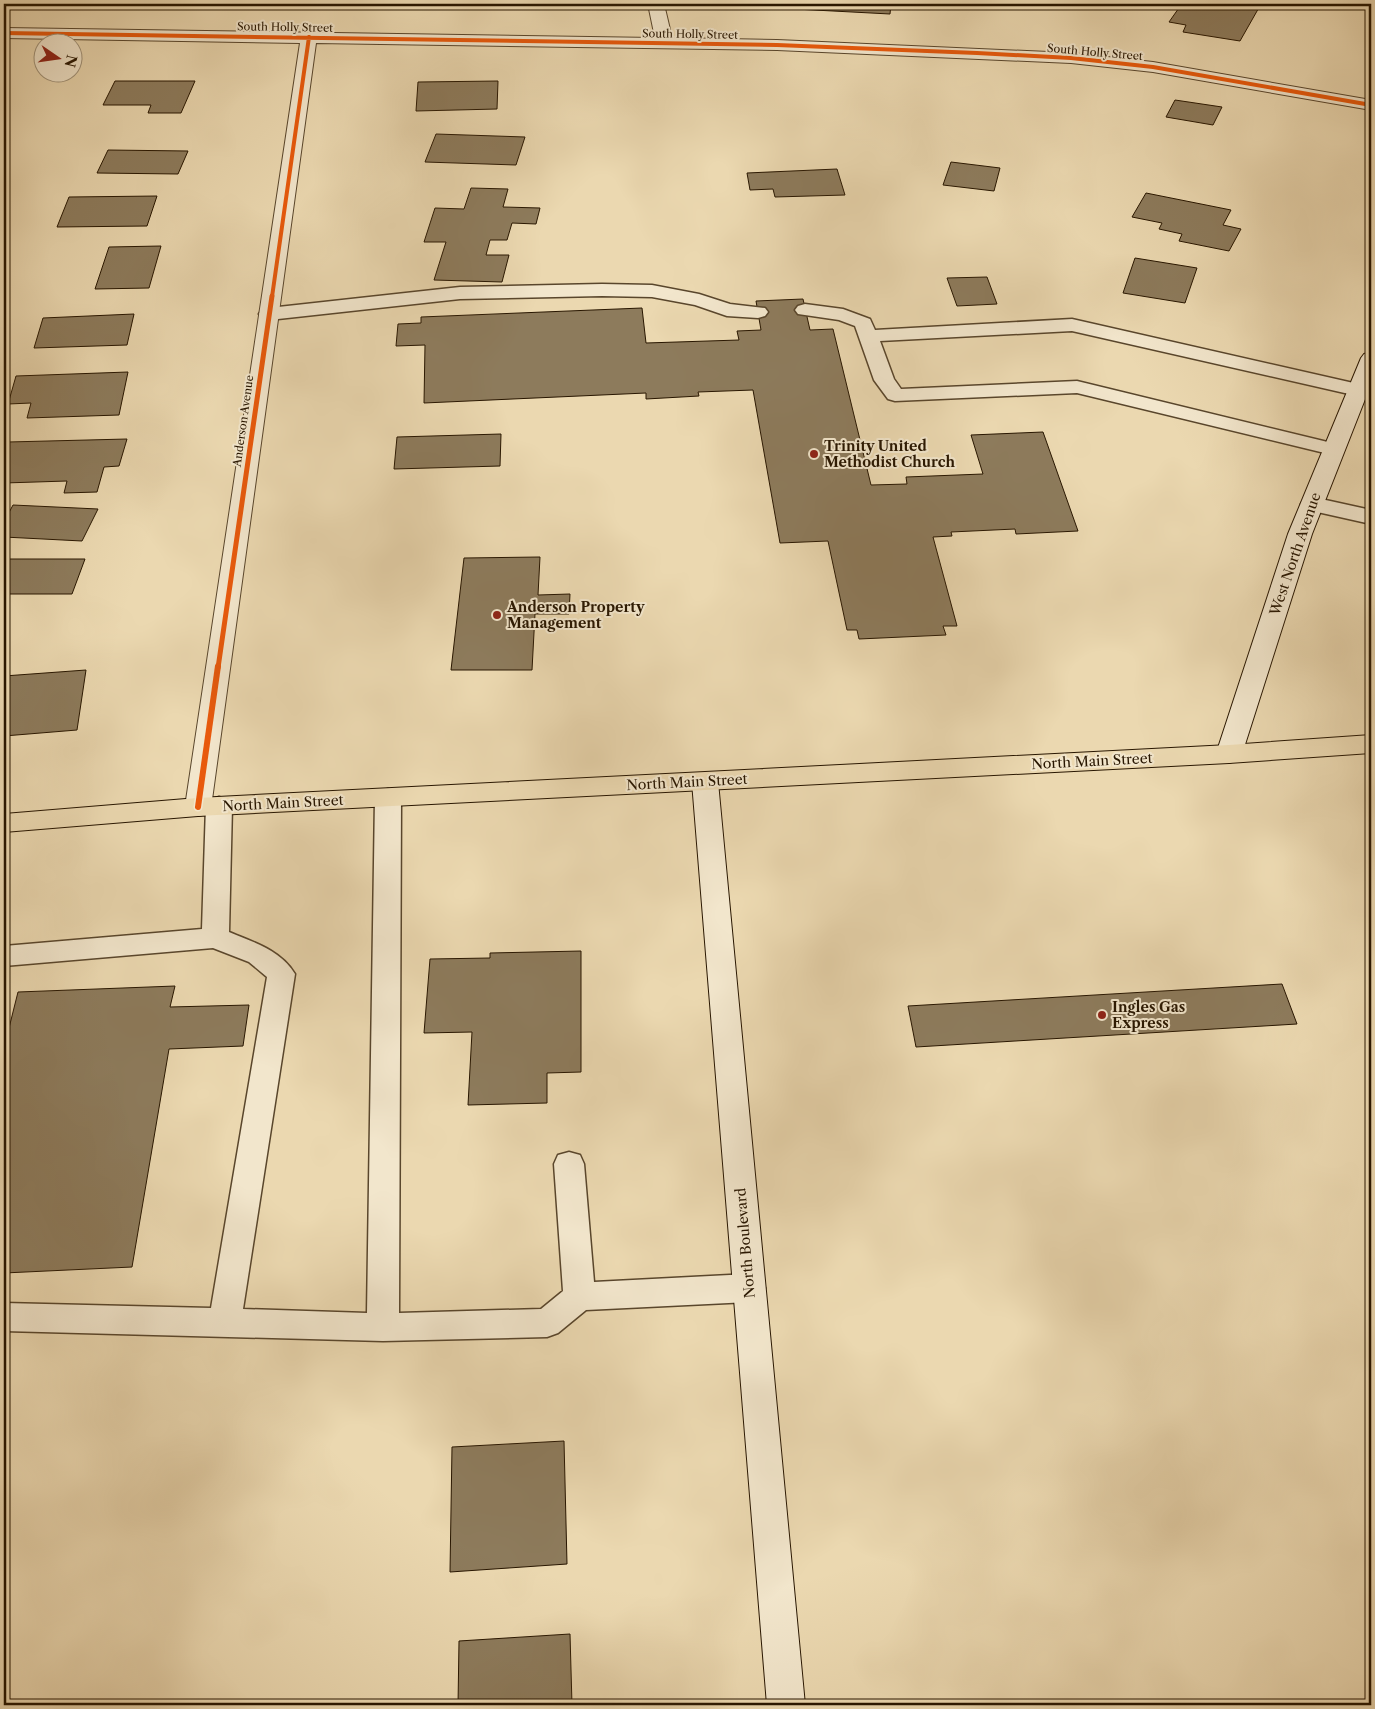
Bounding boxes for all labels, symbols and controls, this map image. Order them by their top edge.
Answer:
street label: South Holly Street [237,19,333,35]
street label: South Holly Street [642,26,738,42]
north arrow [32,32,82,82]
street label: South Holly Street [1047,41,1144,63]
text: N [61,53,81,69]
street label: Anderson Avenue [229,374,256,469]
place label: Trinity United Methodist Church [824,437,955,471]
marker: Trinity United Methodist Church [808,448,820,460]
street label: West North Avenue [1265,490,1325,619]
place label: Anderson Property Management [506,598,645,632]
marker: Anderson Property Management [491,609,503,621]
street label: North Main Street [1031,749,1153,773]
street label: North Main Street [626,770,748,794]
street label: North Main Street [222,791,344,815]
place label: Ingles Gas Express [1112,998,1185,1032]
marker: Ingles Gas Express [1096,1009,1108,1021]
street label: North Boulevard [731,1187,759,1299]

